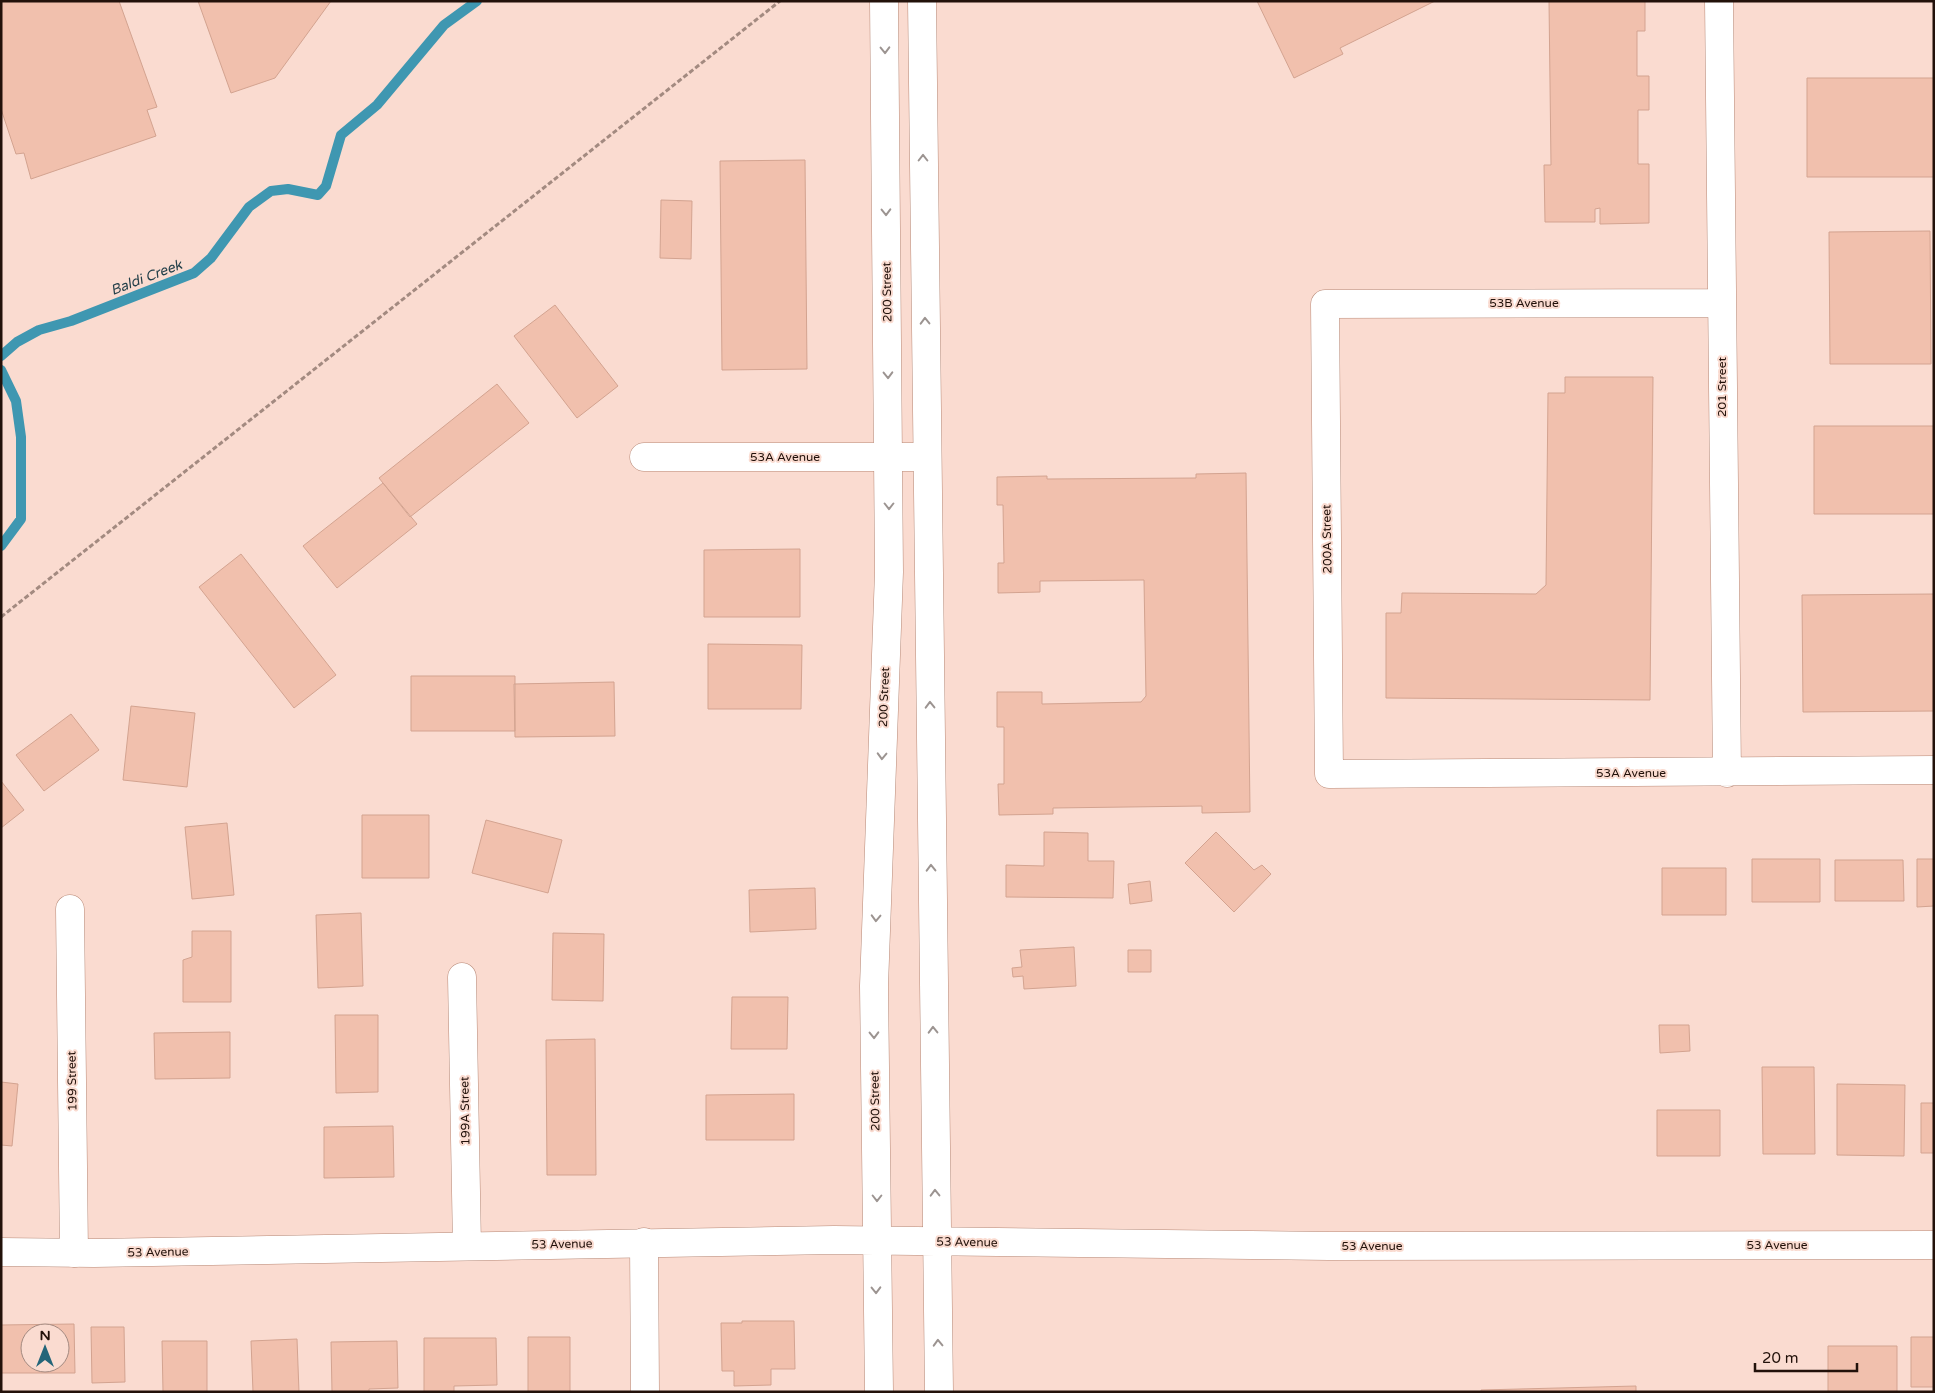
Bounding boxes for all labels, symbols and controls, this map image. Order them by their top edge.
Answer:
one-way arrow [879,46,890,54]
one-way arrow [918,154,928,162]
one-way arrow [881,209,892,217]
water label: Baldi Creek [108,256,186,299]
street label: 200 Street [879,261,895,322]
street label: 53B Avenue [1489,296,1559,310]
one-way arrow [920,317,930,324]
street label: 201 Street [1715,357,1729,417]
one-way arrow [883,372,893,379]
street label: 53A Avenue [750,450,820,464]
one-way arrow [884,502,894,510]
street label: 200A Street [1319,504,1335,574]
street label: 200 Street [876,666,892,727]
one-way arrow [924,701,935,709]
one-way arrow [877,752,887,760]
street label: 53A Avenue [1596,766,1666,780]
one-way arrow [926,863,937,871]
one-way arrow [871,914,881,922]
one-way arrow [928,1026,938,1034]
one-way arrow [869,1031,880,1039]
street label: 199 Street [64,1050,80,1111]
street label: 200 Street [867,1070,883,1131]
street label: 199A Street [457,1076,473,1146]
one-way arrow [930,1188,941,1196]
one-way arrow [872,1194,882,1202]
street label: 53 Avenue [936,1234,998,1250]
street label: 53 Avenue [531,1236,593,1252]
street label: 53 Avenue [1746,1238,1808,1252]
street label: 53 Avenue [1341,1239,1403,1253]
street label: 53 Avenue [127,1244,189,1260]
one-way arrow [871,1286,881,1294]
north arrow [20,1323,70,1373]
text: N [39,1327,51,1344]
one-way arrow [933,1339,943,1346]
scale bar [1755,1340,1858,1372]
text: 20 m [1762,1349,1799,1367]

